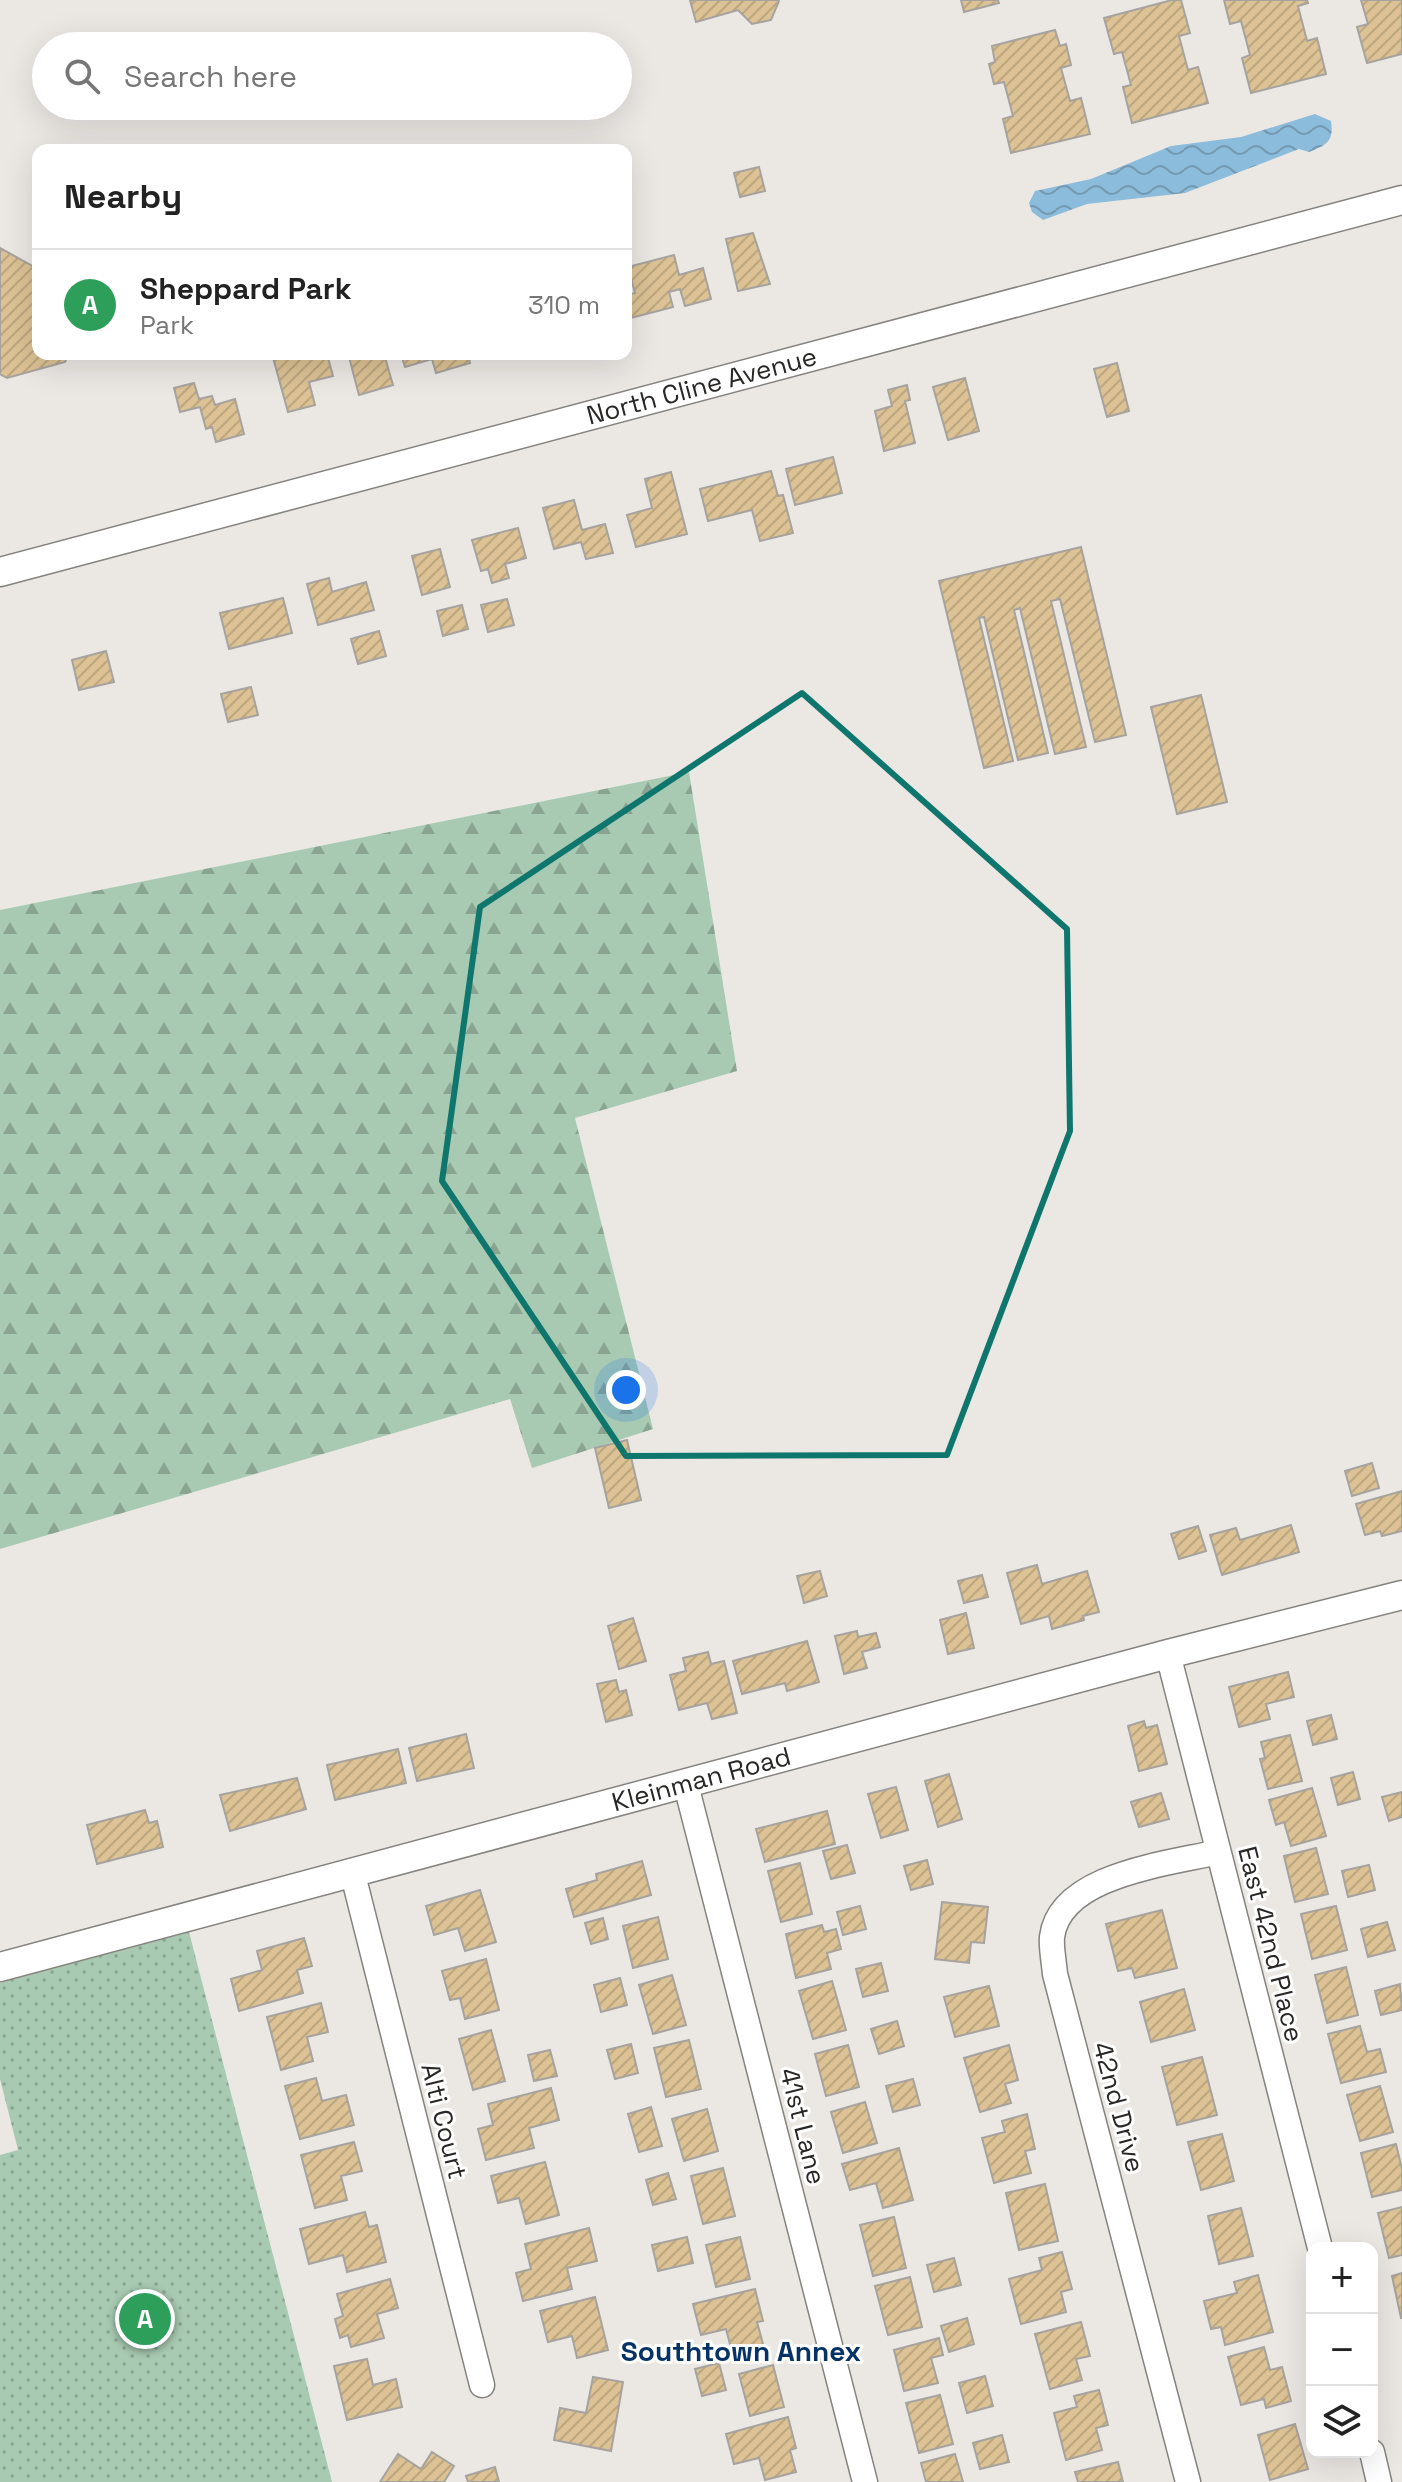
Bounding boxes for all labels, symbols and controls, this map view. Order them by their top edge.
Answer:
search box [32,32,632,120]
icon: search [60,54,104,98]
text: Search here [124,57,297,96]
text: Nearby [64,175,182,218]
text: Sheppard Park [140,269,352,308]
text: A [82,288,98,322]
text: 310 m [528,288,600,322]
text: Park [140,308,194,342]
street label: North Cline Avenue [583,339,821,433]
your location [606,1370,646,1410]
street label: Kleinman Road [608,1739,794,1819]
street label: East 42nd Place [1230,1843,1312,2045]
street label: 42nd Drive [1085,2038,1153,2176]
street label: Alti Court [413,2060,475,2182]
street label: 41st Lane [772,2064,834,2188]
map controls [1306,2242,1378,2458]
button: + [1306,2242,1378,2314]
pin: A [119,2289,171,2349]
button: − [1306,2314,1378,2386]
district label: Southtown Annex [621,2333,861,2369]
button: layers [1306,2386,1378,2458]

